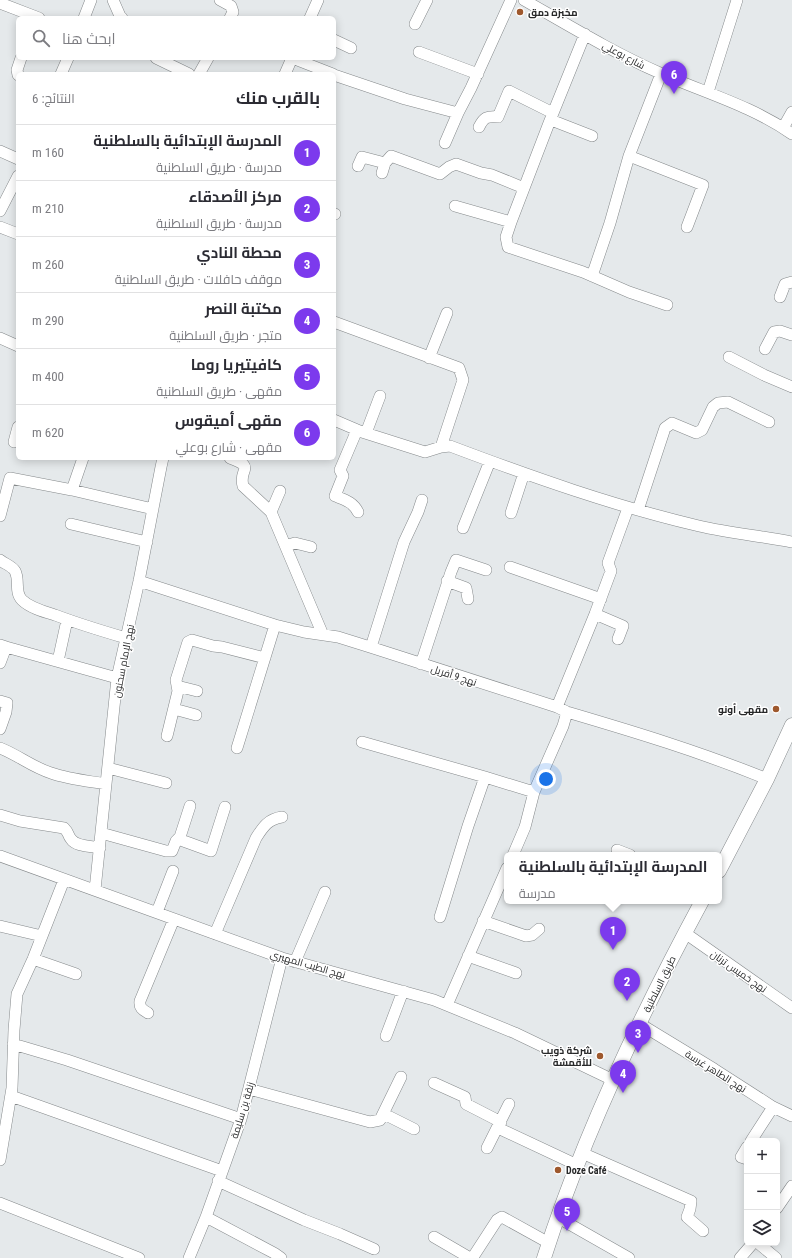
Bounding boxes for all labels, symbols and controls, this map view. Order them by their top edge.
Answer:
marker: مخبزة دمق [515,7,525,17]
place label: مخبزة دمق [528,7,578,19]
search box [16,16,336,60]
icon: search [30,27,52,49]
text: ابحث هنا [62,30,116,48]
street label: شارع بوعلي [600,40,647,73]
pin: 6 [661,61,687,94]
text: بالقرب منك [236,88,320,108]
text: النتائج: 6 [32,91,75,106]
text: المدرسة الإبتدائية بالسلطنية [93,132,282,150]
text: 160 m [32,145,64,160]
text: 1 [304,145,310,160]
text: مدرسة · طريق السلطنية [156,160,282,175]
text: مركز الأصدقاء [189,188,282,206]
text: 210 m [32,201,64,216]
text: 2 [304,201,310,216]
text: مدرسة · طريق السلطنية [156,216,282,231]
text: محطة النادي [197,244,282,262]
text: 260 m [32,257,64,272]
text: 3 [304,257,310,272]
text: موقف حافلات · طريق السلطنية [115,272,282,287]
text: مكتبة النصر [205,300,282,318]
text: 290 m [32,313,64,328]
text: 4 [304,313,310,328]
text: متجر · طريق السلطنية [169,328,282,343]
text: كافيتيريا روما [191,356,282,374]
text: 400 m [32,369,64,384]
text: 5 [304,369,310,384]
text: مقهى · طريق السلطنية [156,384,282,399]
text: مقهى أميقوس [175,412,282,430]
text: 620 m [32,425,64,440]
text: 6 [304,425,310,440]
text: مقهى · شارع بوعلي [176,440,282,455]
street label: نهج الإمام سحنون [111,623,138,699]
street label: نهج 9 أفريل [429,662,478,689]
place label: مقهى أونو [718,703,768,716]
marker: مقهى أونو [771,704,781,714]
your location [536,769,556,789]
popup [504,852,722,904]
text: المدرسة الإبتدائية بالسلطنية [519,858,707,876]
text: مدرسة [519,886,556,901]
pin: 1 [600,917,626,950]
street label: نهج الطيب المهيري [268,948,347,982]
street label: نهج خميس ترنان [708,948,769,996]
street label: طريق السلطنية [641,954,679,1015]
pin: 2 [614,968,640,1001]
pin: 3 [625,1020,651,1053]
place label: شركة ذويب للأقمشة [541,1045,592,1068]
street label: نهج الطاهر غرسة [683,1048,748,1095]
marker: شركة ذويب للأقمشة [595,1051,605,1061]
pin: 4 [610,1060,636,1093]
street label: زنقة بن سليمة [229,1081,257,1140]
map controls [744,1138,780,1246]
button: + [744,1138,780,1174]
marker: Doze Café [553,1165,563,1175]
place label: Doze Café [566,1165,607,1176]
button: − [744,1174,780,1210]
pin: 5 [554,1198,580,1231]
button: layers [744,1210,780,1246]

